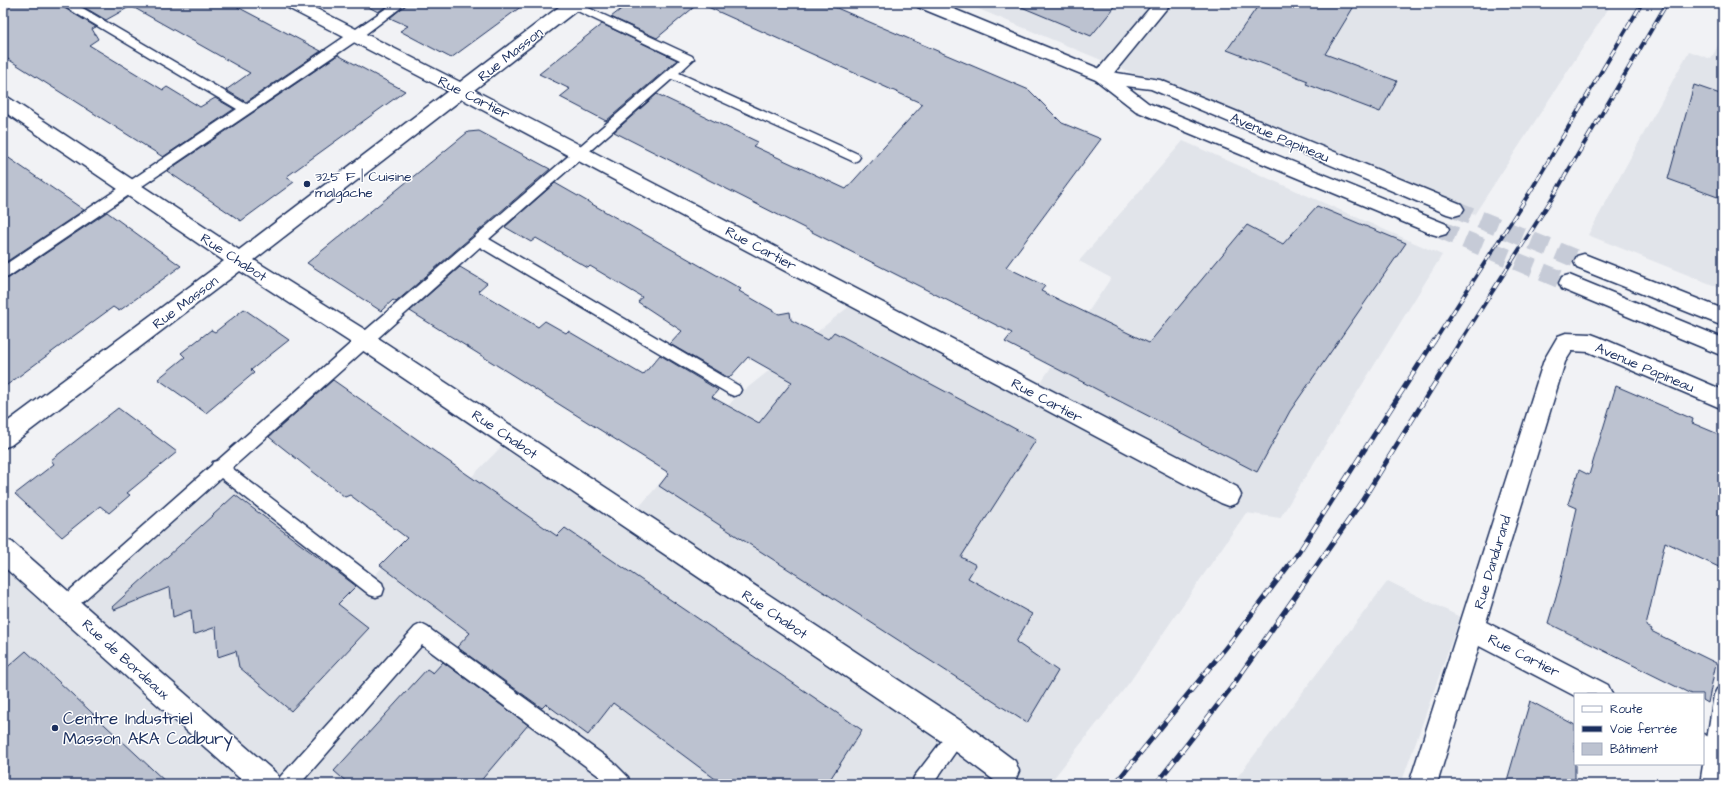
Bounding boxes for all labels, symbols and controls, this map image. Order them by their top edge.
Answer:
street label: Rue Masson [474,23,547,87]
street label: Rue Cartier [434,71,513,125]
street label: Avenue Papineau [1227,108,1332,168]
place label: 325 F | Cuisine malgache [315,167,412,203]
marker: 325 F | Cuisine malgache [302,179,312,189]
street label: Rue Cartier [721,222,800,276]
street label: Rue Chabot [196,229,271,287]
street label: Rue Masson [148,271,223,334]
street label: Avenue Papineau [1592,338,1697,398]
street label: Rue Cartier [1007,374,1086,428]
street label: Rue Chabot [467,405,542,464]
street label: Rue Dandurand [1469,513,1517,611]
street label: Rue Chabot [737,585,812,644]
street label: Rue de Bordeaux [77,615,174,705]
street label: Rue Cartier [1484,629,1563,683]
legend [1574,693,1704,765]
text: Route [1610,701,1643,718]
place label: Centre Industriel Masson AKA Cadbury [63,707,233,752]
text: Voie ferrée [1610,721,1678,738]
marker: Centre Industriel Masson AKA Cadbury [50,723,60,733]
text: Bâtiment [1610,741,1658,758]

